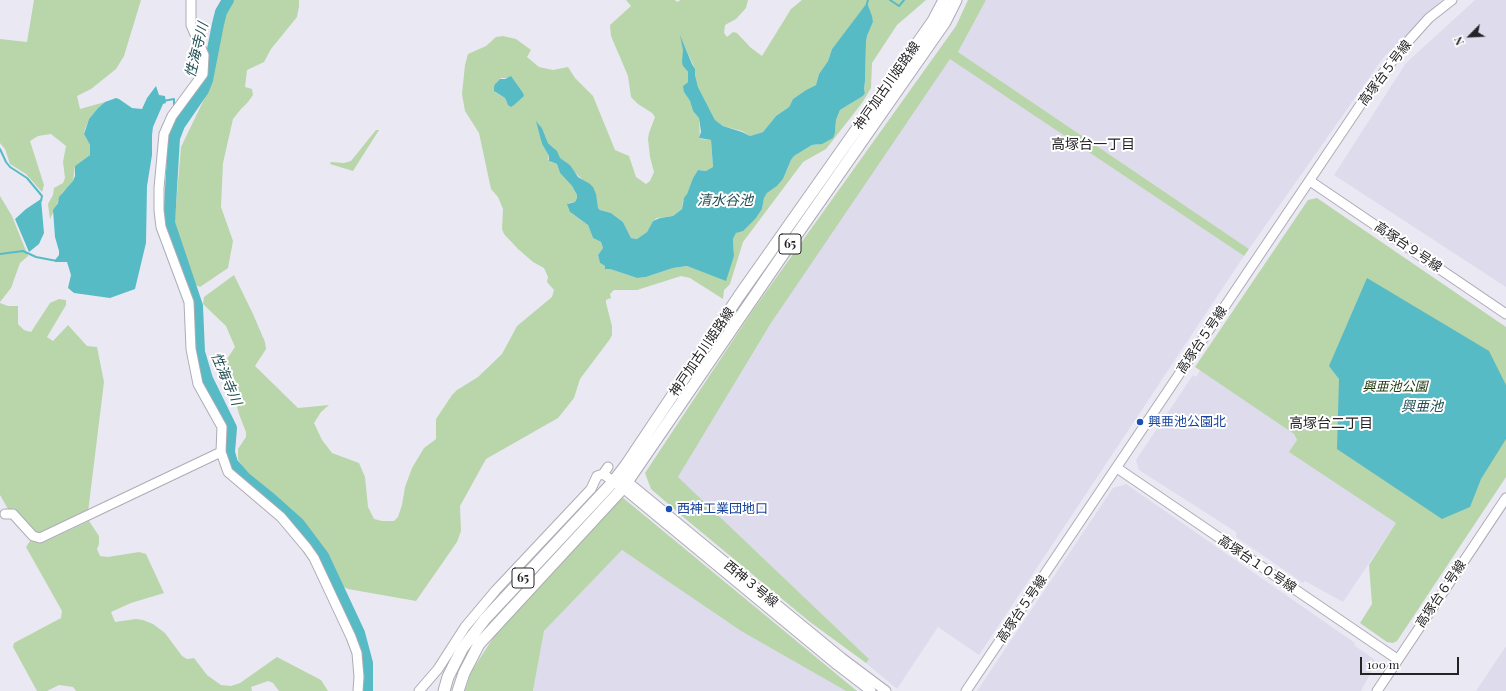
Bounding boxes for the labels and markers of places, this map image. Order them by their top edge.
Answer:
place label: 興亜池公園北 [1148,414,1226,430]
marker: 興亜池公園北 [1135,417,1145,427]
place label: 西神工業団地口 [677,501,768,517]
marker: 西神工業団地口 [664,504,674,514]

